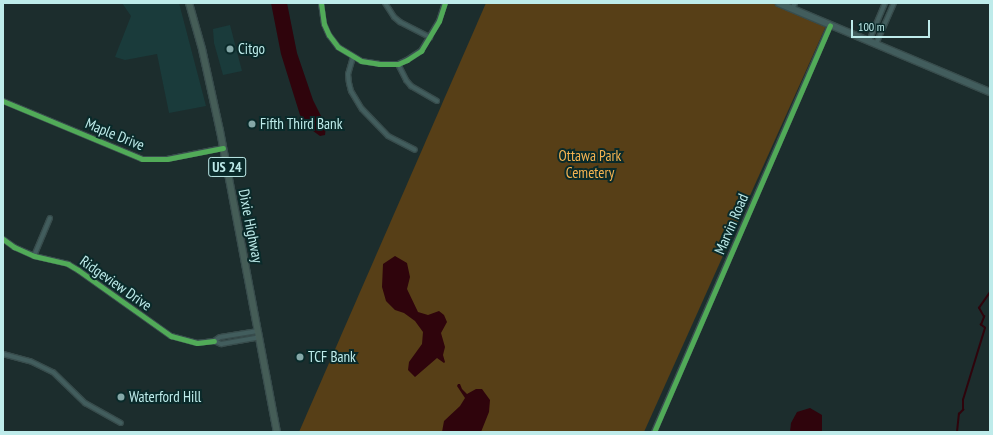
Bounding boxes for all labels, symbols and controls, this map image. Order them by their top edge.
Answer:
scale bar [853,12,932,38]
text: 100 m [858,19,885,34]
place label: Citgo [238,40,265,58]
marker: Citgo [225,44,235,54]
street label: Maple Drive [83,114,147,154]
place label: Fifth Third Bank [260,115,343,133]
marker: Fifth Third Bank [247,119,257,129]
park label: Ottawa Park Cemetery [559,146,621,181]
road number: US 24 [208,155,246,179]
street label: Dixie Highway [235,188,267,264]
street label: Marvin Road [710,191,752,257]
street label: Ridgeview Drive [77,252,155,314]
place label: TCF Bank [308,348,356,366]
marker: TCF Bank [295,352,305,362]
place label: Waterford Hill [129,388,201,406]
marker: Waterford Hill [116,392,126,402]

